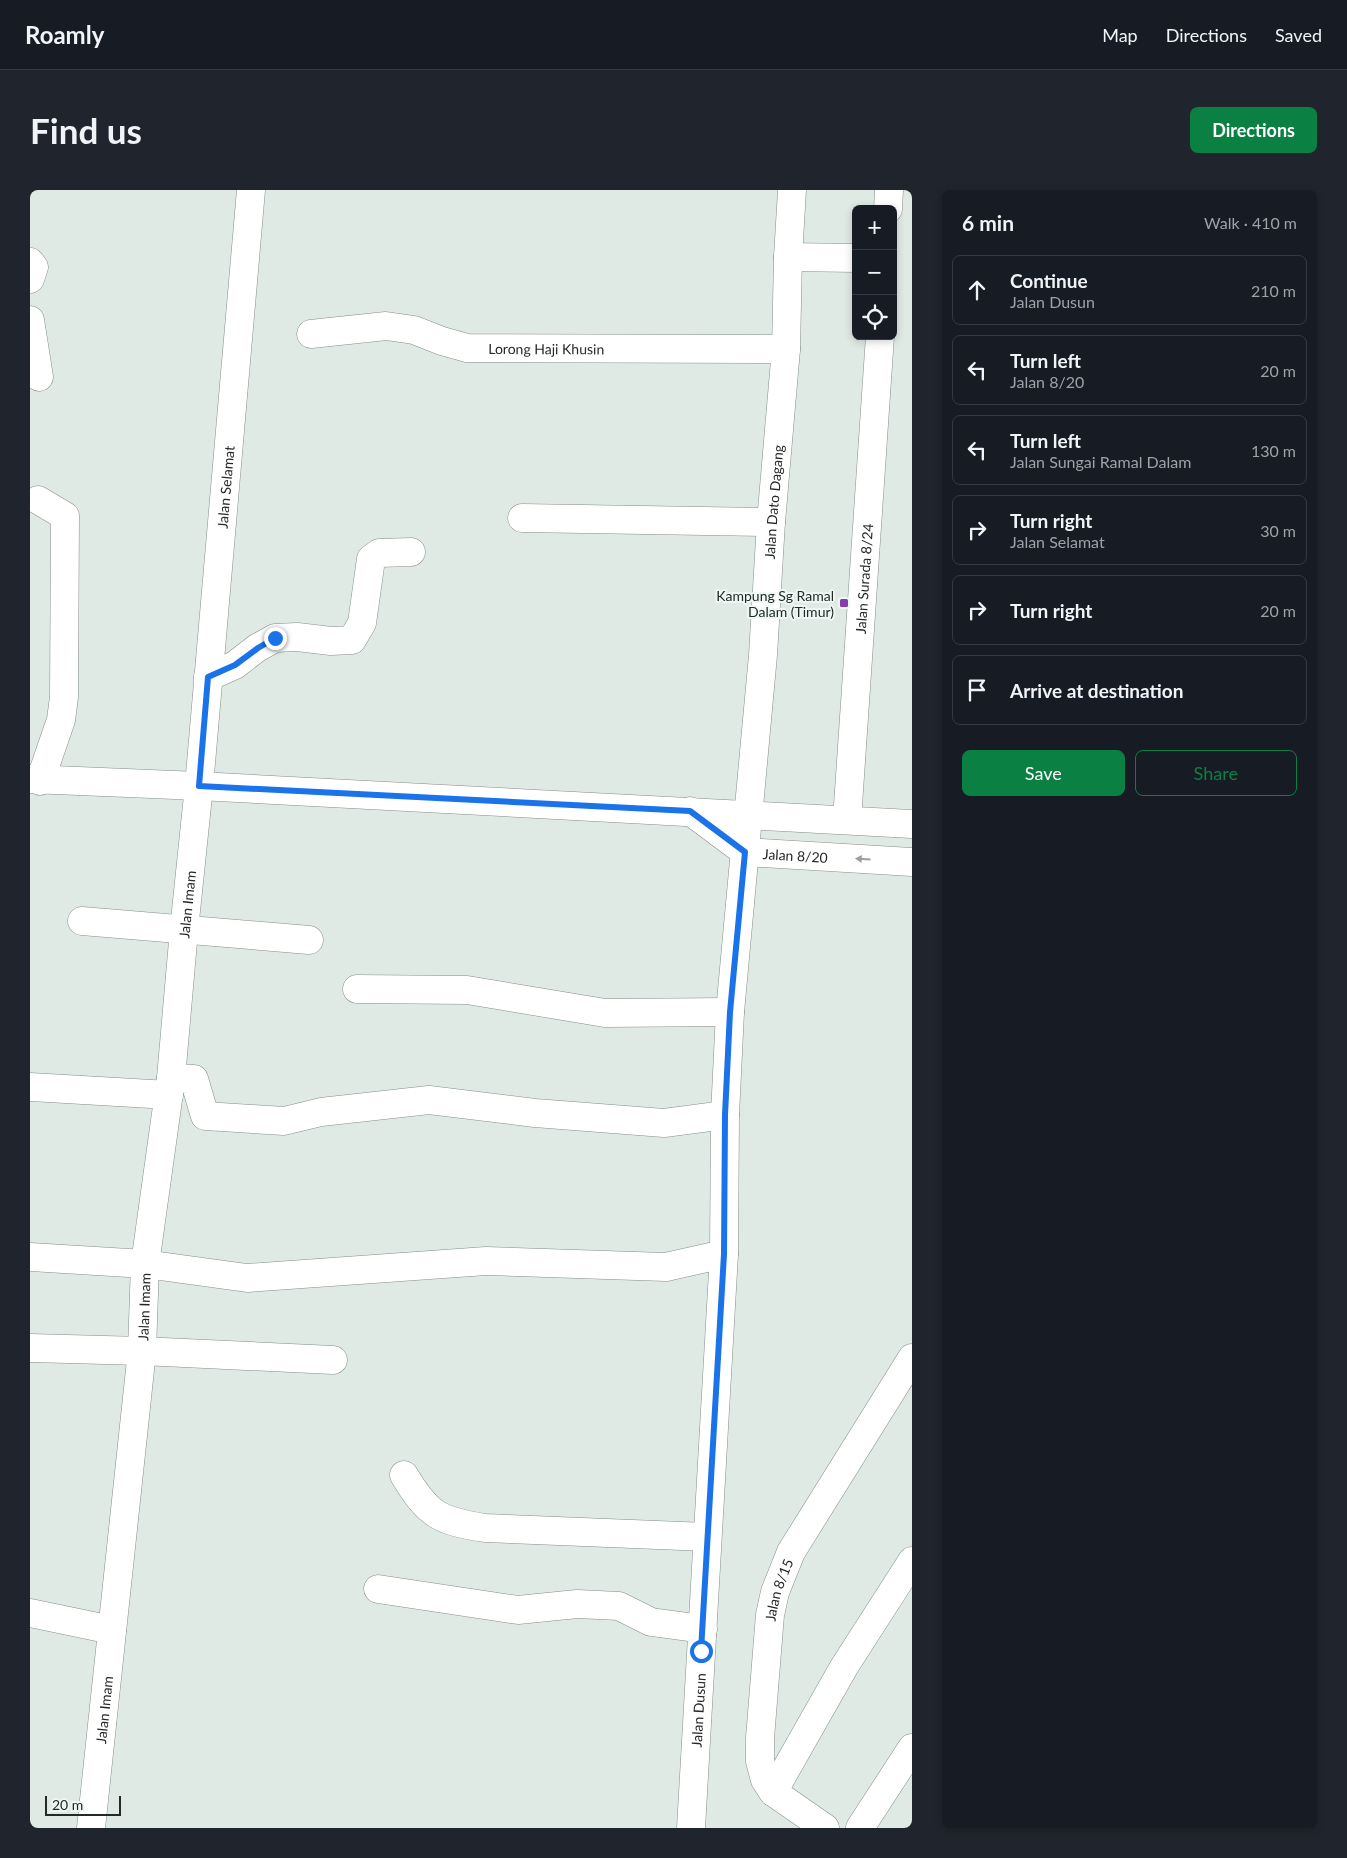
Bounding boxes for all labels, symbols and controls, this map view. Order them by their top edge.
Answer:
text: Roamly [25,20,104,49]
text: Map [1102,24,1138,46]
text: Directions [1166,24,1247,46]
text: Saved [1275,24,1322,46]
button: Directions [1190,107,1317,153]
text: Find us [30,109,142,151]
map controls [852,205,897,340]
button: + [852,205,897,250]
text: 6 min [962,210,1014,235]
text: Walk · 410 m [1204,213,1297,232]
button: − [852,250,897,295]
text: Continue [1010,269,1088,292]
icon: ahead [963,276,991,304]
text: 210 m [1251,281,1296,300]
text: Jalan Dusun [1010,292,1095,311]
button: locate [852,295,897,340]
street label: Lorong Haji Khusin [488,340,604,357]
text: Turn left [1010,349,1081,372]
icon: left [963,356,991,384]
text: 20 m [1260,361,1296,380]
text: Jalan 8/20 [1010,372,1084,391]
text: Turn left [1010,429,1081,452]
icon: left [963,436,991,464]
text: 130 m [1251,441,1296,460]
street label: Jalan Dato Dagang [760,444,786,560]
street label: Jalan Selamat [213,445,237,529]
text: Jalan Sungai Ramal Dalam [1010,452,1191,471]
text: Turn right [1010,509,1092,532]
icon: right [963,516,991,544]
text: 30 m [1260,521,1296,540]
street label: Jalan Surada 8/24 [851,523,876,634]
text: Jalan Selamat [1010,532,1105,551]
place label: Kampung Sg Ramal Dalam (Timur) [716,587,834,620]
icon: right [963,596,991,624]
marker: Kampung Sg Ramal Dalam (Timur) [838,597,850,609]
text: Turn right [1010,599,1092,622]
text: 20 m [1260,601,1296,620]
route end [264,627,287,650]
icon: arrive [963,676,991,704]
text: Arrive at destination [1010,679,1183,702]
button: Save [962,750,1125,796]
button: Share [1135,750,1297,796]
street label: Jalan 8/20 [762,845,828,865]
one-way arrow [855,854,871,862]
street label: Jalan Imam [175,870,199,939]
street label: Jalan Imam [134,1272,153,1341]
street label: Jalan 8/15 [761,1556,796,1622]
route start [690,1640,713,1663]
street label: Jalan Dusun [687,1673,708,1748]
street label: Jalan Imam [92,1675,116,1744]
scale bar [45,1793,121,1816]
text: 20 m [52,1796,83,1813]

